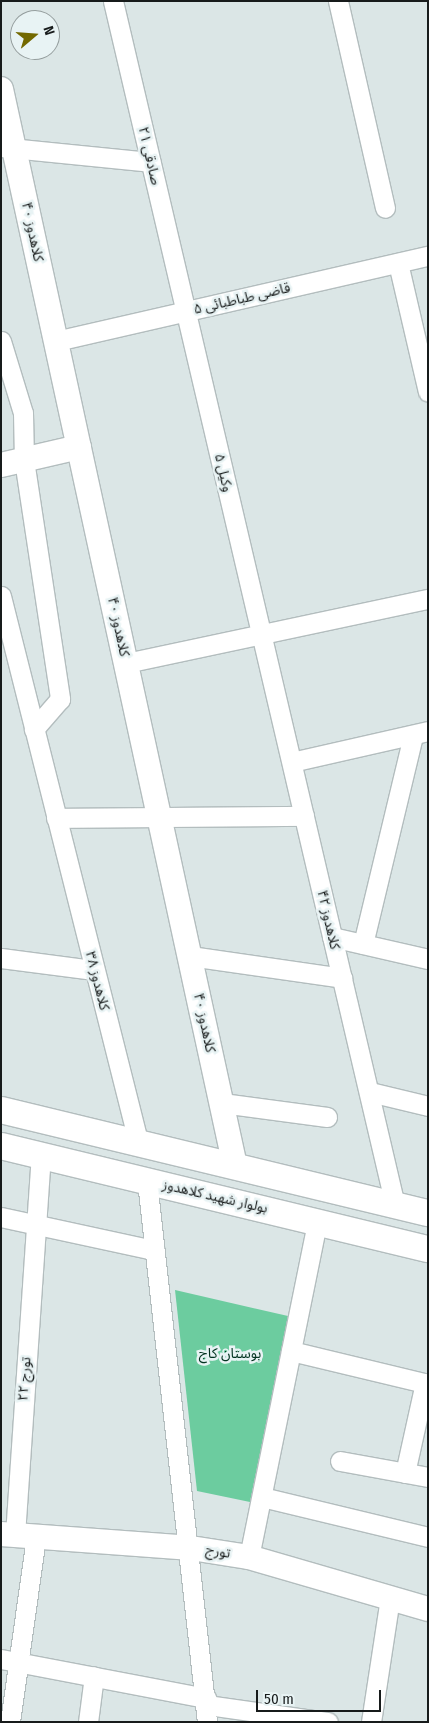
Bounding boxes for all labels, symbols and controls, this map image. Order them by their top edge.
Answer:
north arrow [10,10,60,60]
text: N [39,24,58,37]
street label: صادقی ۲۱ [134,125,164,187]
street label: کلاهدوز ۴۰ [18,201,46,263]
street label: قاضی طباطبائی ۵ [192,280,292,318]
street label: وکيل ۵ [210,452,236,494]
street label: کلاهدوز ۴۰ [104,596,132,658]
street label: کلاهدوز ۴۲ [313,889,343,951]
street label: کلاهدوز ۳۸ [82,950,112,1012]
street label: کلاهدوز ۴۰ [190,992,218,1054]
street label: بولوار شهید کلاهدوز [161,1177,269,1217]
park label: بوستان کاج [199,1346,261,1362]
street label: تورج ۲۲ [15,1356,35,1402]
street label: تورج [204,1542,232,1562]
scale bar [259,1680,384,1712]
text: 50 m [264,1690,294,1708]

